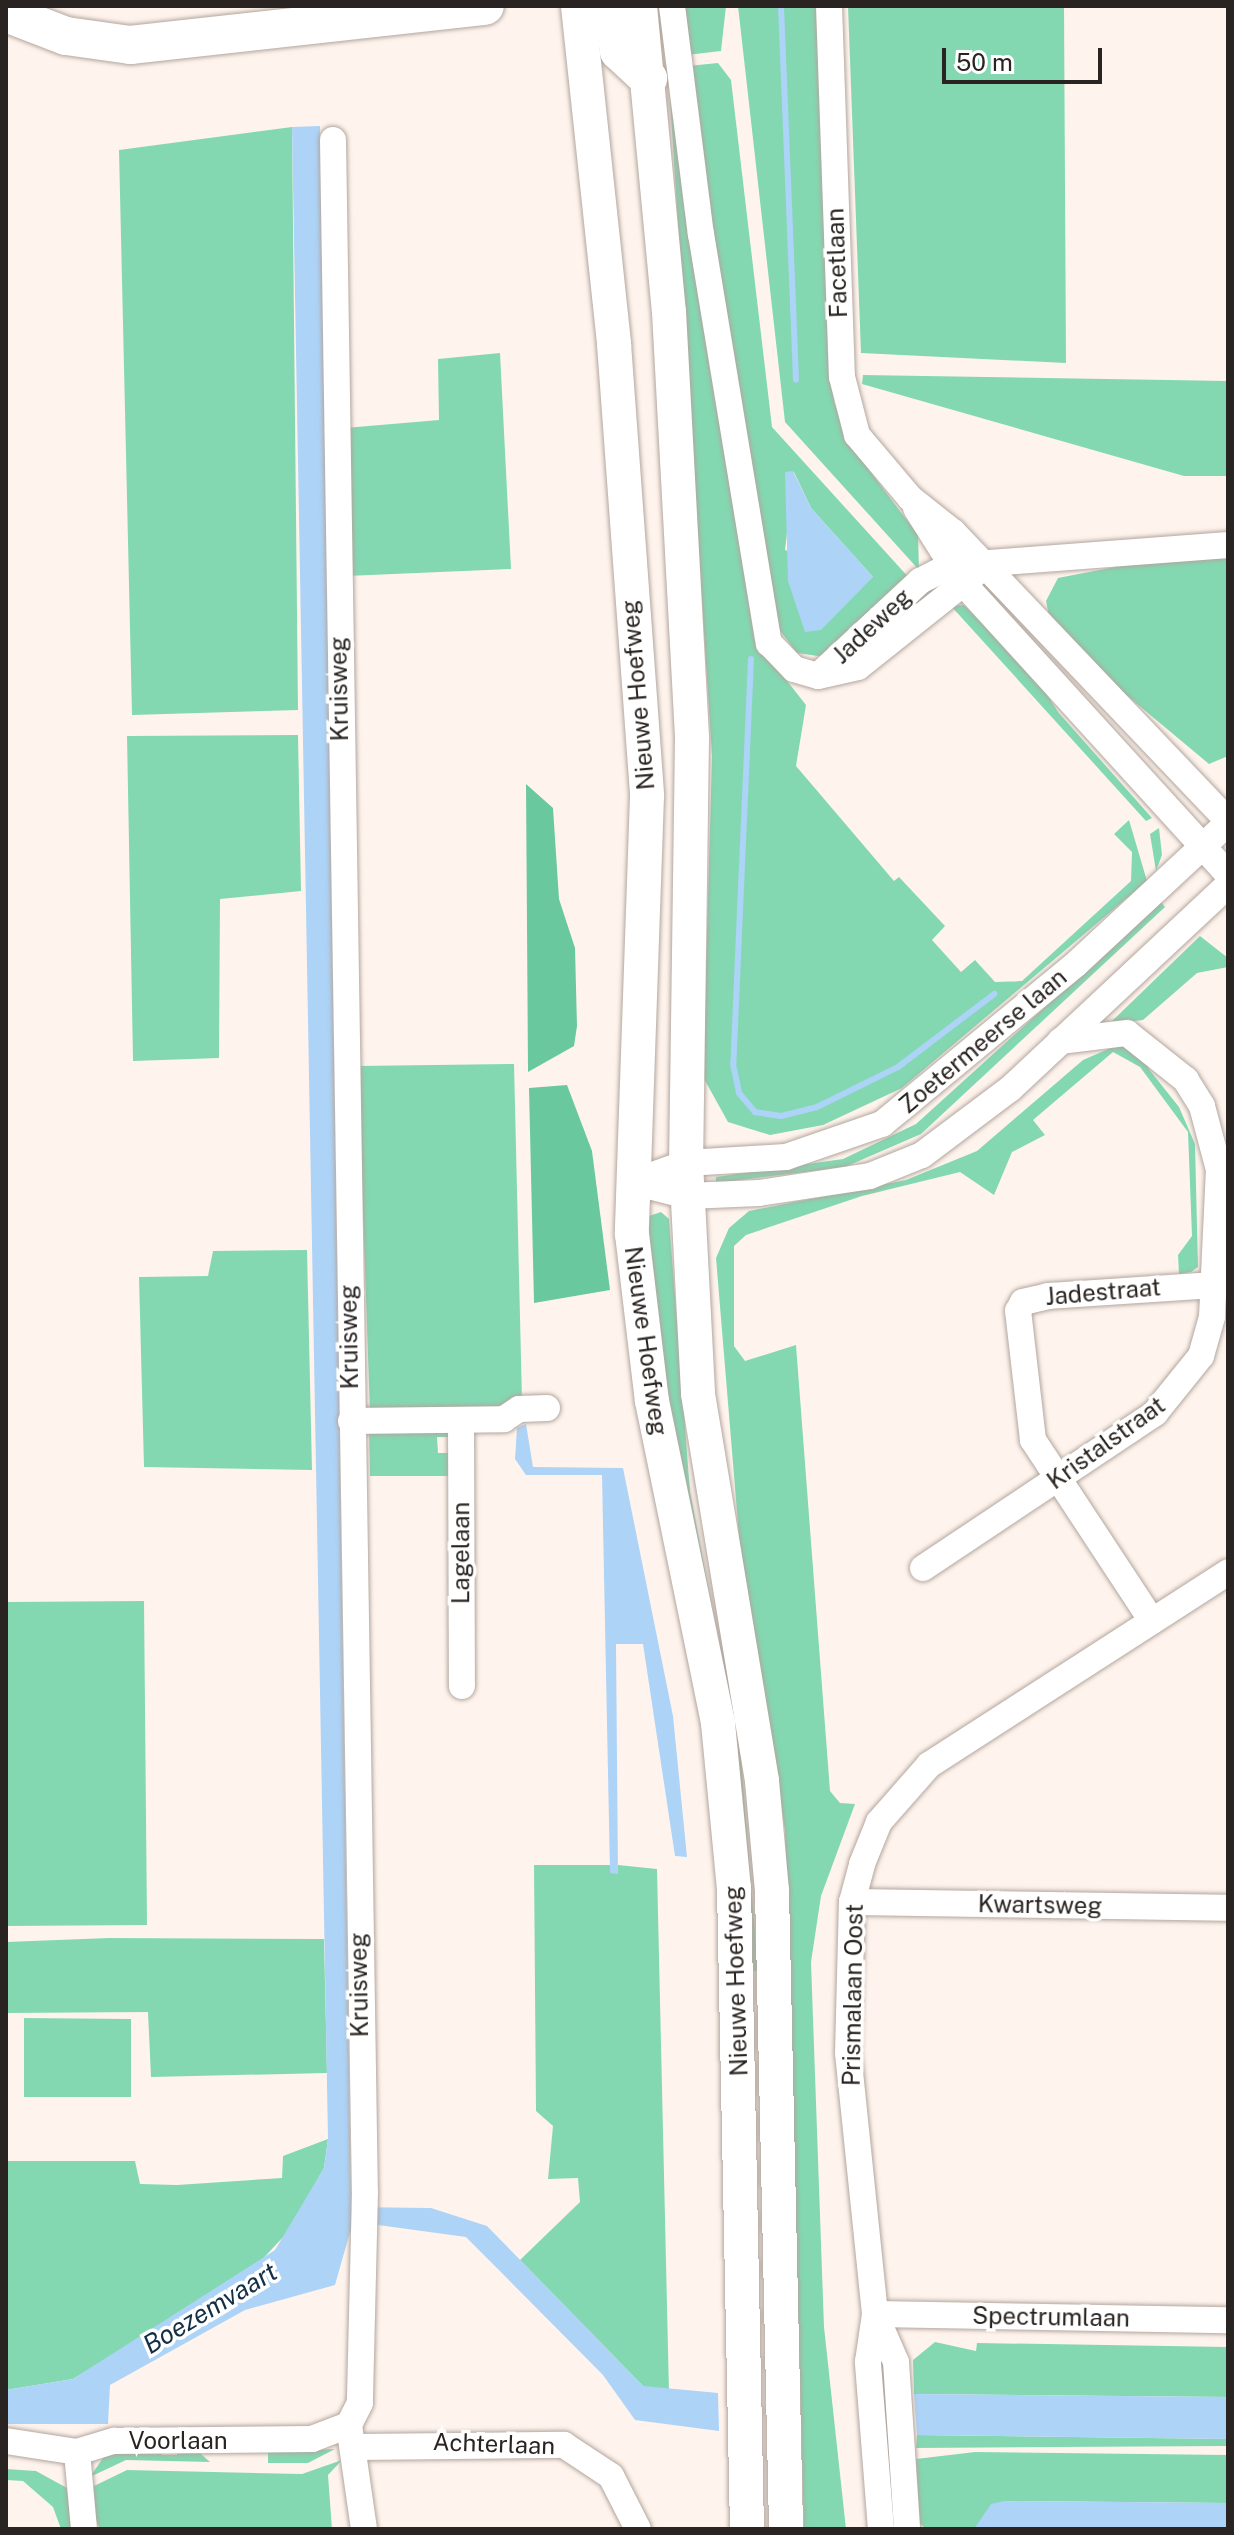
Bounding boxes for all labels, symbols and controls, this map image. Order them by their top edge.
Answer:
scale bar [946,32,1106,82]
text: 50 m [956,48,1013,76]
street label: Facetlaan [821,207,853,319]
street label: Jadeweg [827,582,917,670]
street label: Nieuwe Hoefweg [615,599,661,791]
street label: Kruisweg [324,636,354,742]
street label: Zoetermeerse laan [893,963,1073,1119]
street label: Nieuwe Hoefweg [618,1244,674,1438]
street label: Jadestraat [1044,1273,1162,1311]
street label: Kruisweg [334,1284,364,1390]
street label: Kristalstraat [1042,1391,1170,1495]
street label: Lagelaan [447,1502,475,1604]
street label: Nieuwe Hoefweg [718,1885,754,2077]
street label: Kwartsweg [978,1890,1102,1920]
street label: Prismalaan Oost [837,1904,869,2086]
street label: Kruisweg [344,1932,374,2038]
water label: Boezemvaart [137,2256,283,2360]
street label: Spectrumlaan [972,2301,1130,2333]
street label: Voorlaan [128,2427,228,2455]
street label: Achterlaan [432,2427,556,2461]

